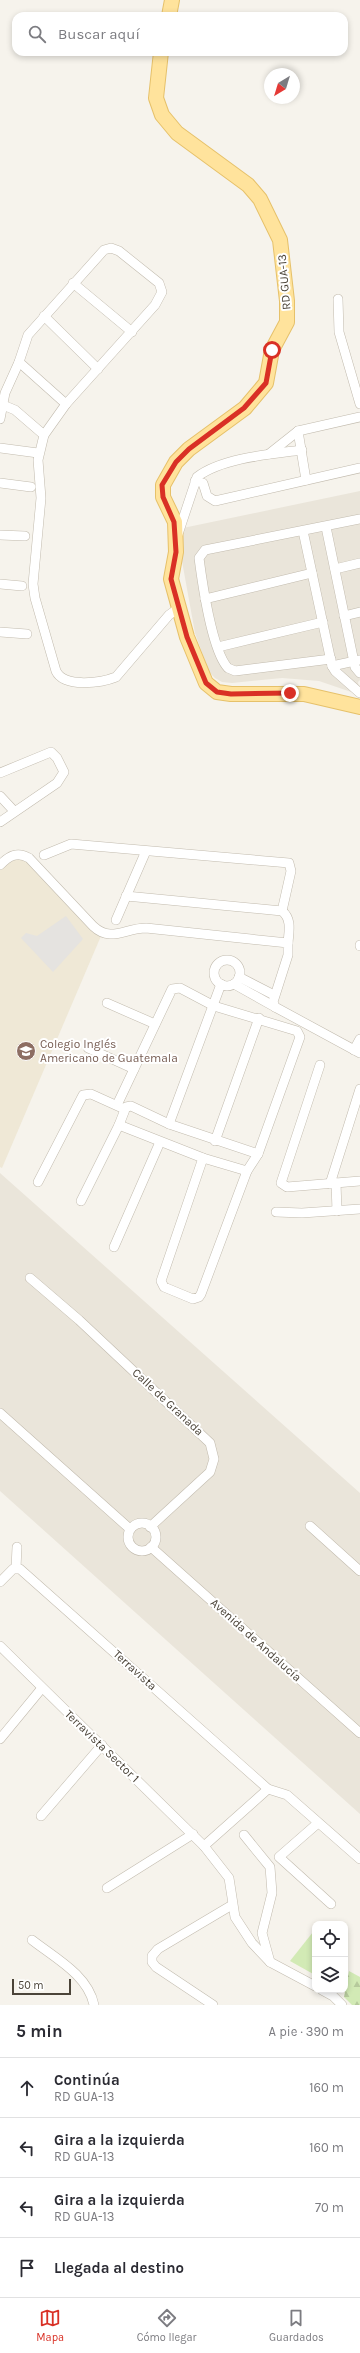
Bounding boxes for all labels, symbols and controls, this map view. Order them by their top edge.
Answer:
search box [12,12,348,56]
icon: search [26,23,48,45]
text: Buscar aquí [58,25,140,43]
north arrow [264,68,300,104]
street label: RD GUA-13 [275,254,293,310]
route start [263,341,281,359]
route end [281,684,299,702]
place label: Colegio Inglés Americano de Guatemala [40,1037,178,1065]
school or university icon: Colegio Inglés Americano de Guatemala [15,1040,37,1062]
street label: Calle de Granada [130,1365,206,1439]
street label: Avenida de Andalucía [208,1596,304,1684]
street label: Terravista [110,1647,160,1693]
street label: Terravista Sector 1 [62,1707,142,1785]
map controls [312,1921,348,1993]
button: locate [312,1921,348,1957]
button: layers [312,1957,348,1993]
scale bar [12,1977,71,1996]
text: 50 m [18,1979,44,1992]
text: 5 min [16,2021,63,2041]
text: A pie · 390 m [269,2024,344,2039]
text: Continúa [54,2071,120,2089]
icon: ahead [16,2077,38,2099]
text: 160 m [309,2080,344,2095]
text: RD GUA-13 [54,2089,114,2104]
text: Gira a la izquierda [54,2131,185,2149]
icon: left [16,2137,38,2159]
text: 160 m [309,2140,344,2155]
text: RD GUA-13 [54,2149,114,2164]
text: Gira a la izquierda [54,2191,185,2209]
icon: left [16,2197,38,2219]
text: 70 m [315,2200,344,2215]
text: RD GUA-13 [54,2209,114,2224]
icon: arrive [16,2257,38,2279]
text: Llegada al destino [54,2259,184,2277]
tab: Mapa [36,2307,64,2344]
tab: Cómo llegar [137,2307,196,2344]
tab: Guardados [269,2307,324,2344]

